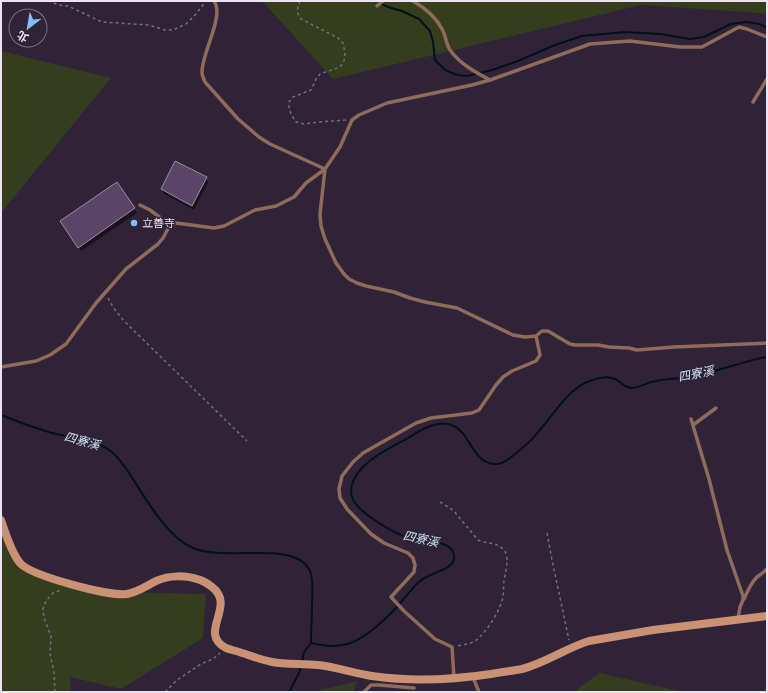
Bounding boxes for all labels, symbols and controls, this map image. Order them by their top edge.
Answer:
north arrow [8,8,48,48]
text: 北 [15,28,31,45]
place label: 立善寺 [142,217,175,230]
marker: 立善寺 [129,218,139,228]
water label: 四寮溪 [677,363,717,384]
water label: 四寮溪 [63,429,103,453]
water label: 四寮溪 [402,528,442,550]

